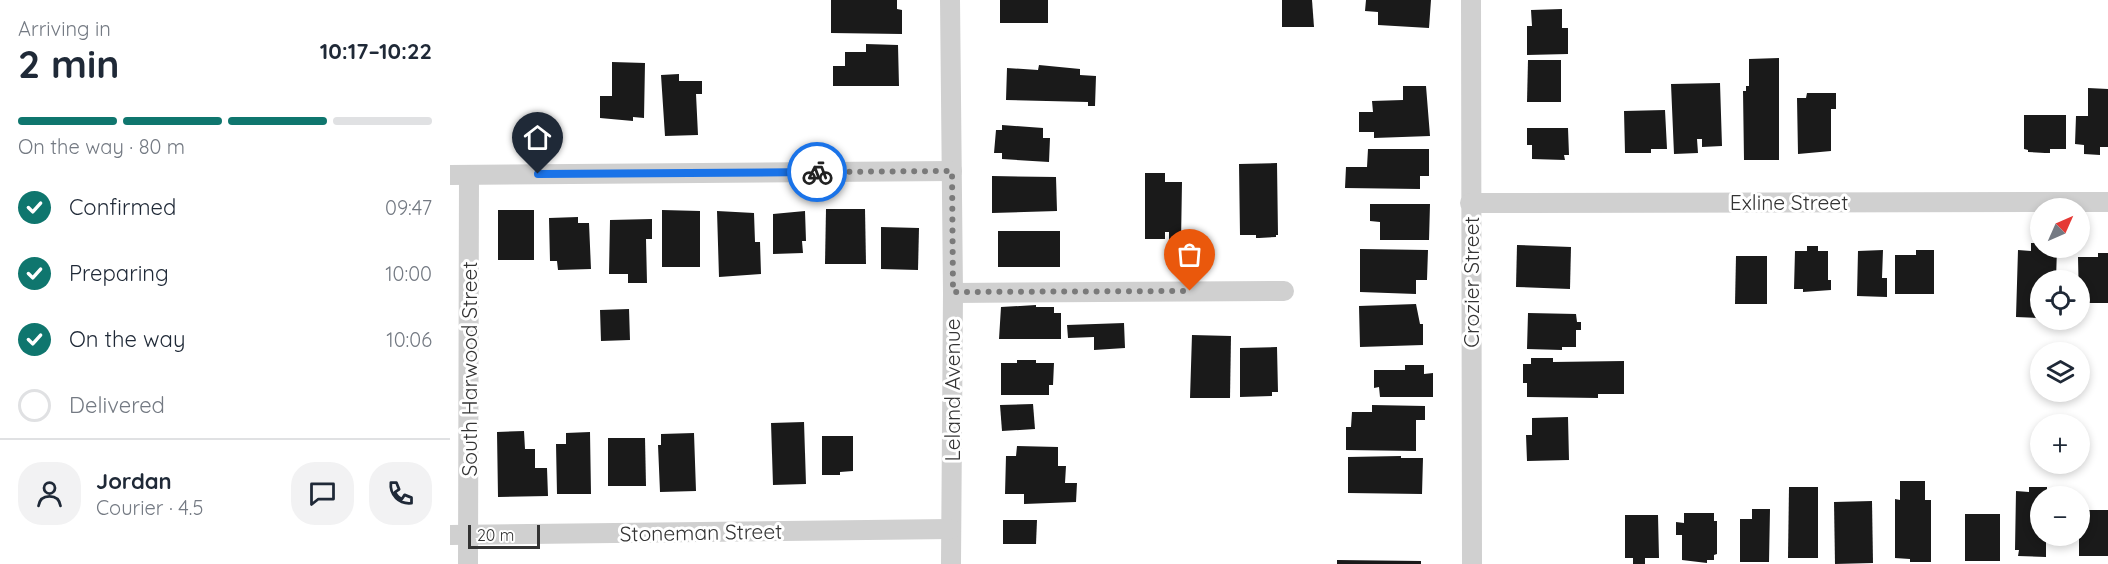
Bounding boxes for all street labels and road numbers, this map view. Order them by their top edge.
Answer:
street label: Exline Street [1730,189,1848,215]
street label: Crozier Street [1458,216,1484,348]
street label: South Harwood Street [456,261,482,477]
street label: Leland Avenue [939,318,965,462]
street label: Stoneman Street [619,518,783,546]

